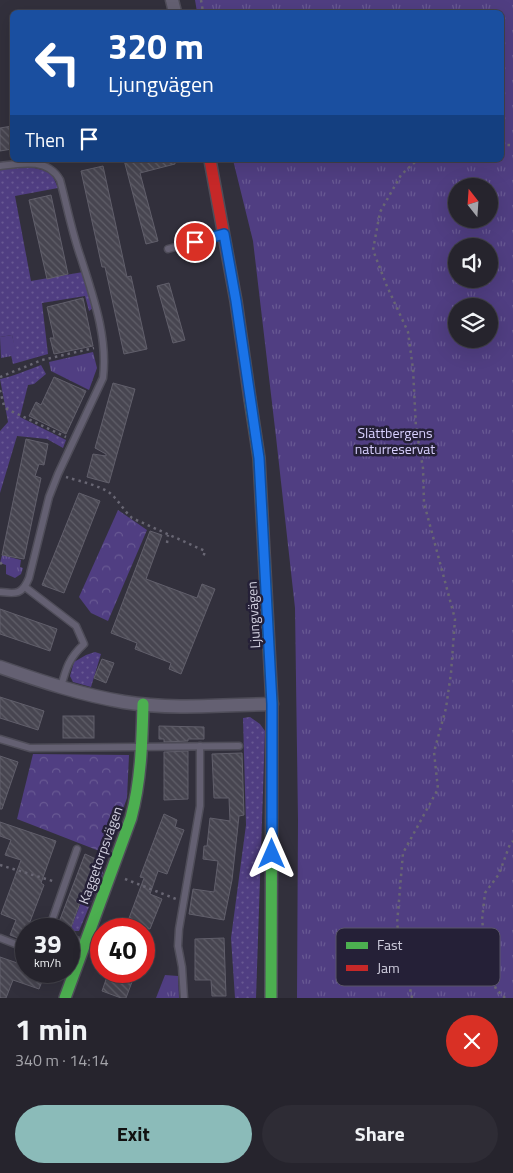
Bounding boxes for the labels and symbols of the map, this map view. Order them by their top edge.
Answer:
north arrow [448,178,498,228]
pin [174,221,216,263]
park label: Slättbergens naturreservat [355,422,435,459]
street label: Ljungvägen [241,581,265,649]
street label: Kaggetorpsvägen [73,803,127,907]
position arrow [245,827,297,879]
speed limit sign: 40 [90,918,155,983]
legend [336,928,500,986]
text: Fast [377,934,402,955]
text: Jam [377,957,400,978]

